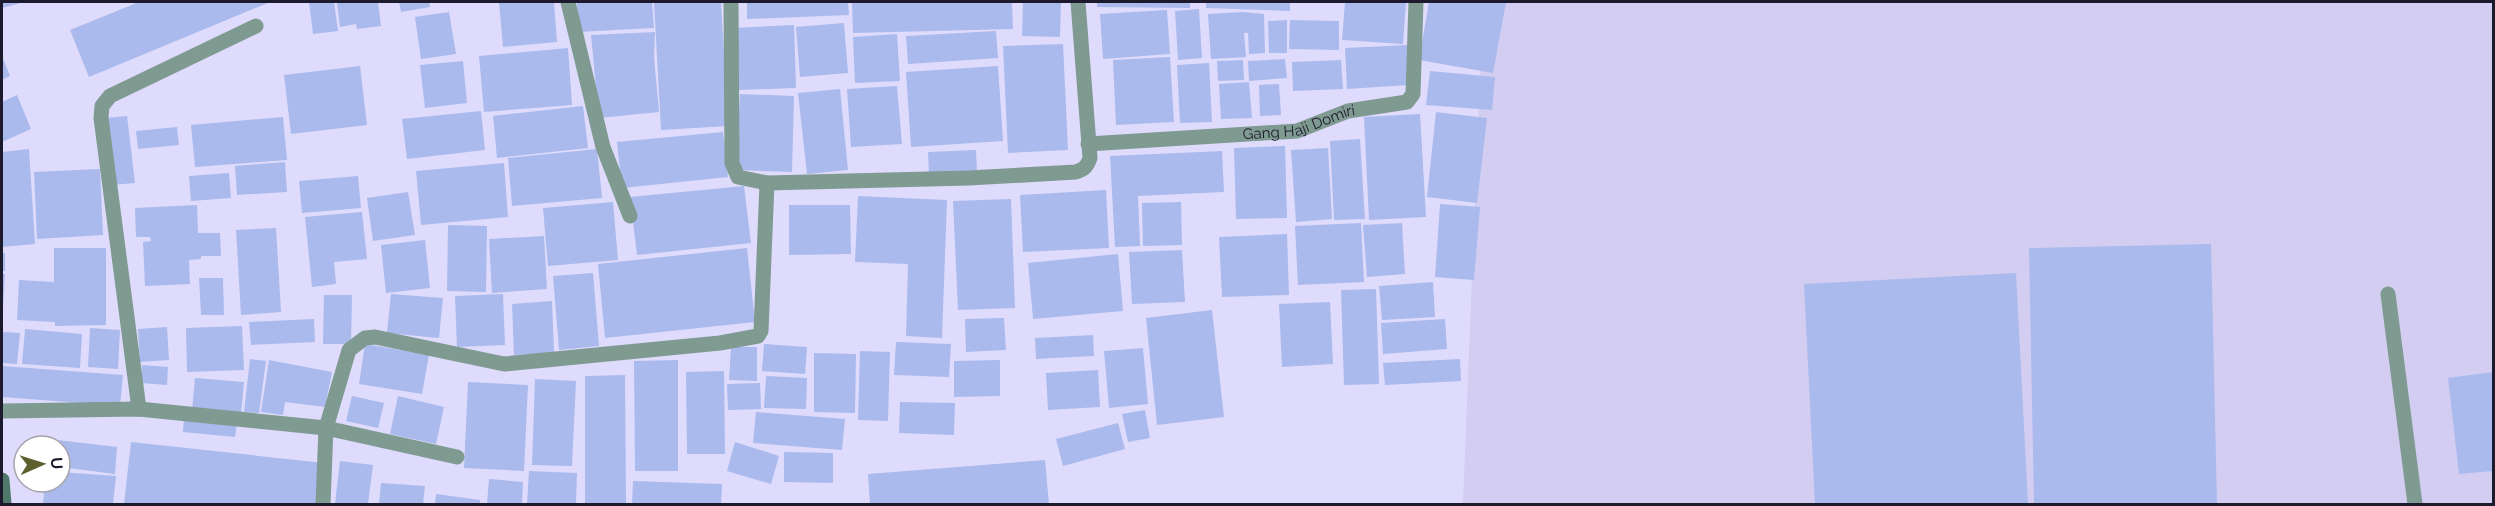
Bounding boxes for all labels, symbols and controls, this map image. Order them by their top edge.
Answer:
street label: Gang Haji Domiri [1242,101,1356,143]
north arrow [12,434,72,494]
text: U [47,457,66,470]

